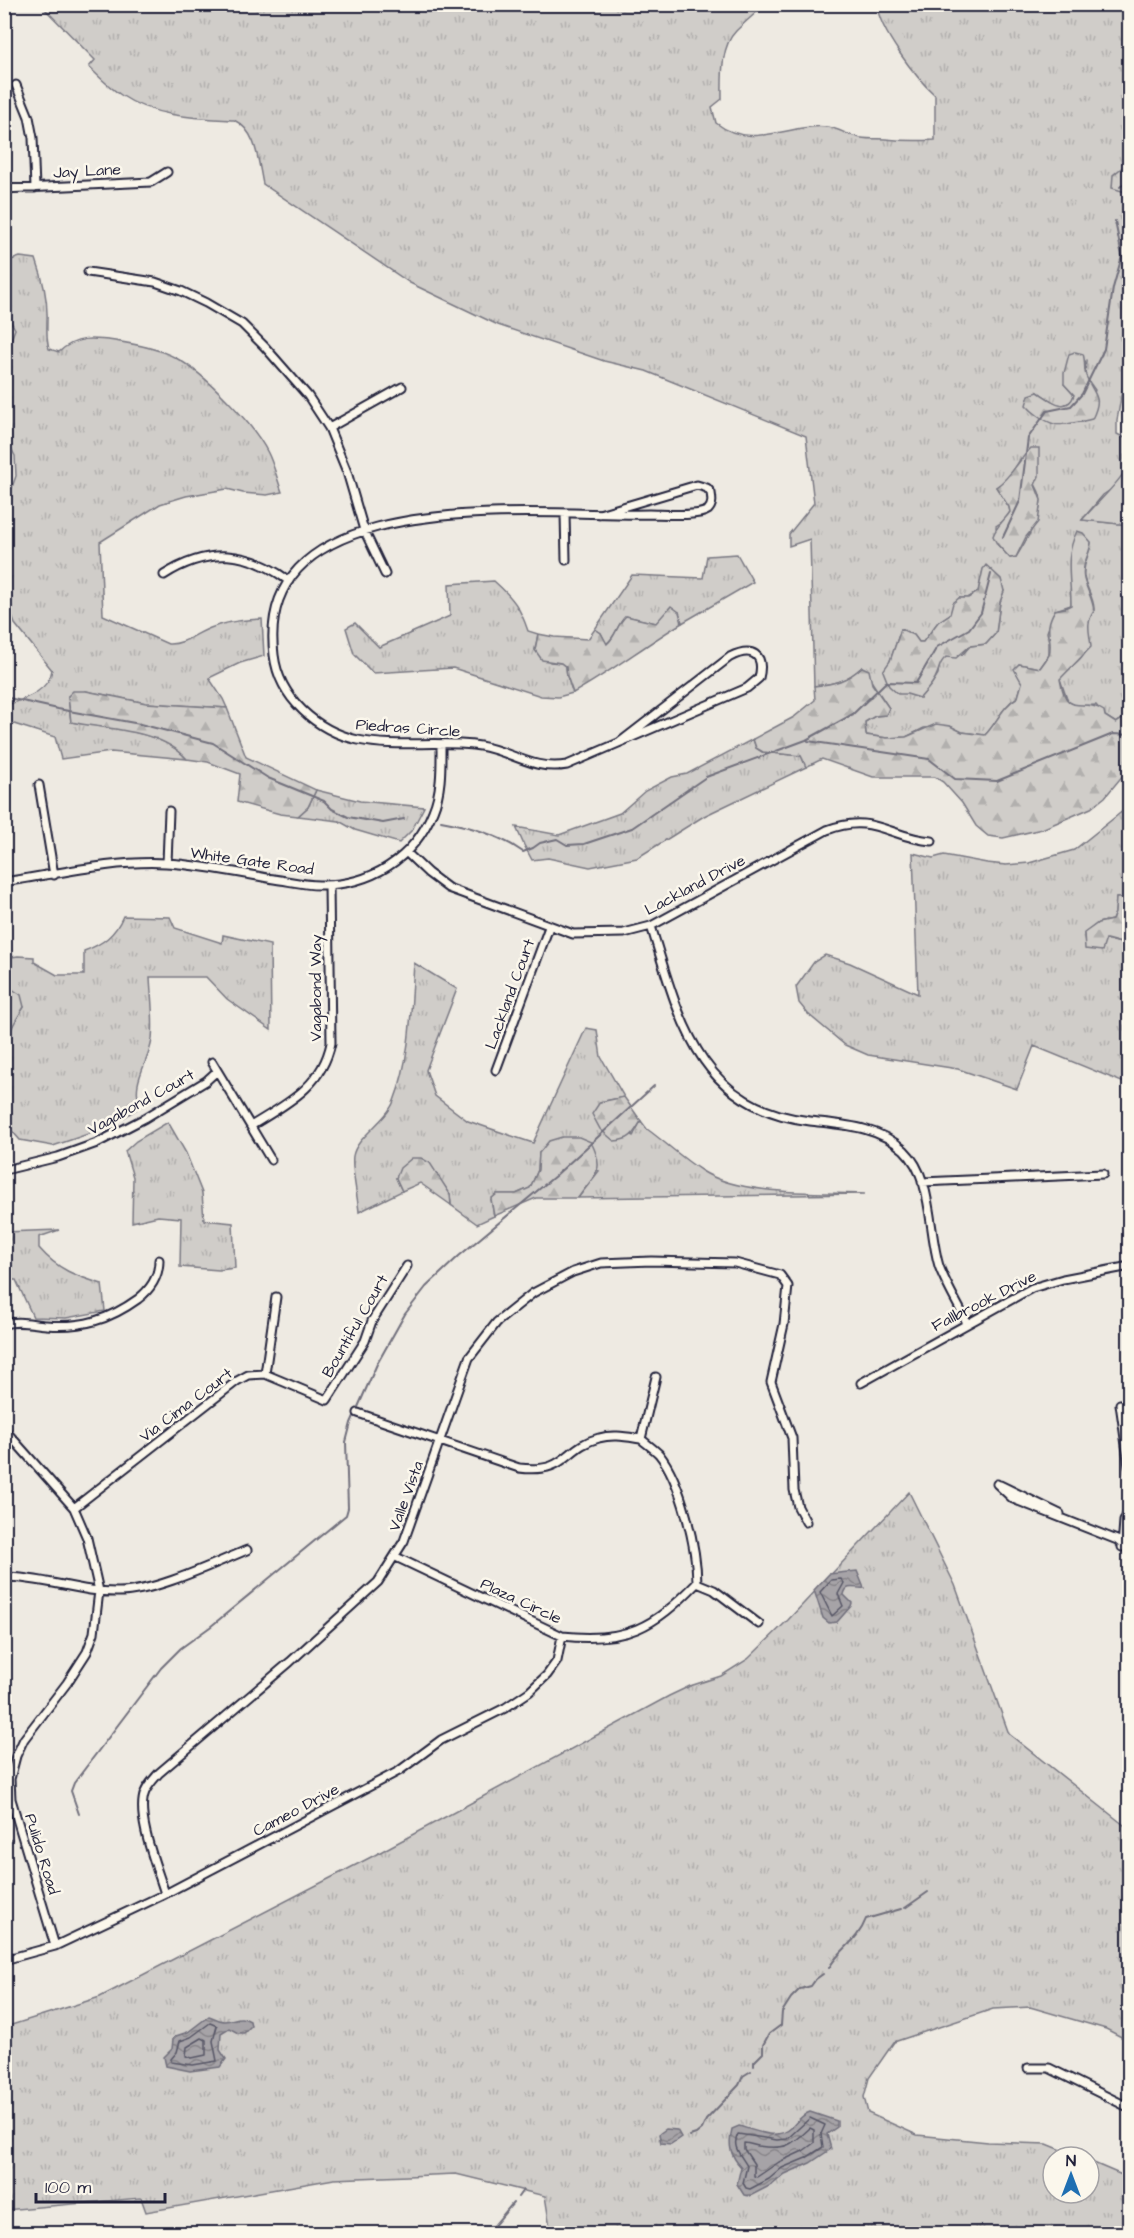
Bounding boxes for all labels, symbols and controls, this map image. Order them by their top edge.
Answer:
street label: Jay Lane [53,158,122,185]
street label: Piedras Circle [355,713,461,743]
street label: White Gate Road [189,841,315,881]
street label: Lackland Drive [641,849,749,921]
street label: Vagabond Way [305,934,328,1042]
street label: Lackland Court [480,935,540,1052]
street label: Vagabond Court [84,1063,199,1141]
street label: Fallbrook Drive [928,1265,1040,1337]
street label: Bountiful Court [317,1270,394,1382]
street label: Via Cima Court [135,1362,238,1447]
street label: Valle Vista [383,1458,429,1534]
street label: Plaza Circle [477,1573,565,1630]
street label: Cameo Drive [249,1778,343,1842]
street label: Pulido Road [19,1811,65,1897]
north arrow [1041,2145,1101,2205]
text: N [1066,2150,1076,2172]
scale bar [36,2166,165,2204]
text: 100 m [45,2175,91,2200]

